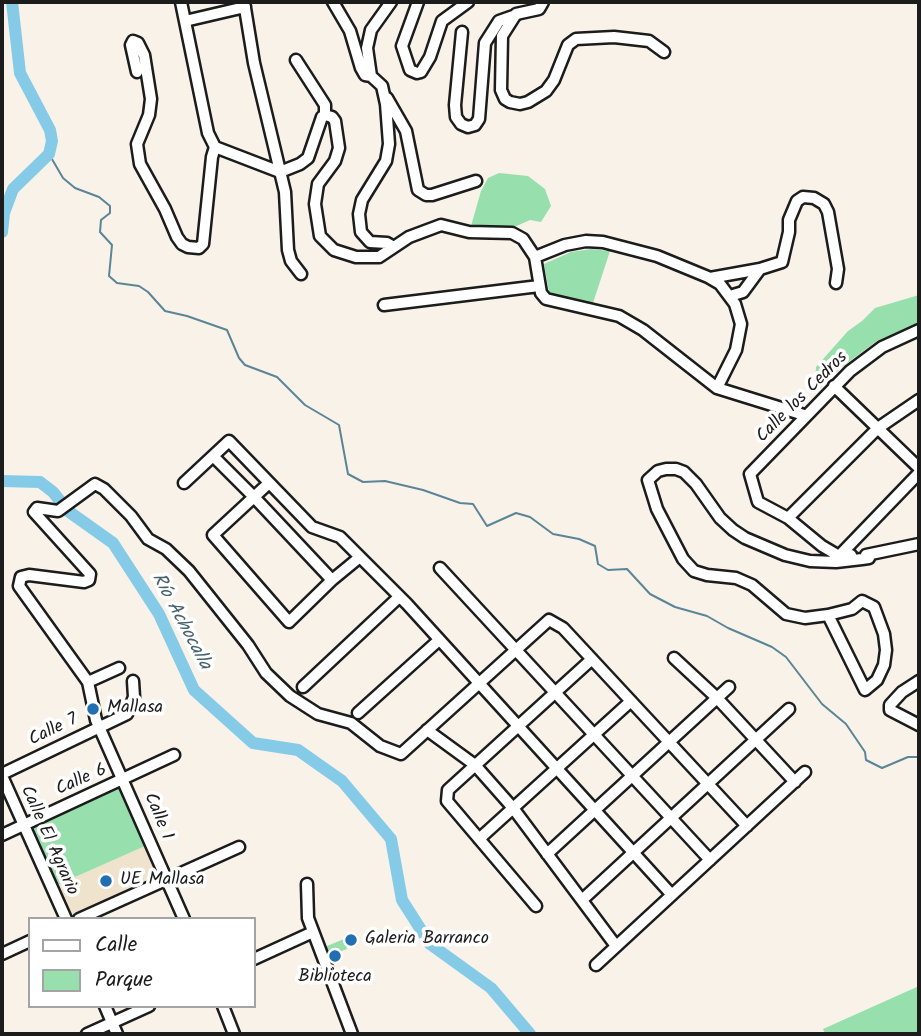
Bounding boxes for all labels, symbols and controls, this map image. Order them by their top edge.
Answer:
street label: Calle los Cedros [753,348,853,448]
water label: Río Achocalla [145,570,215,674]
place label: Mallasa [107,698,163,720]
marker: Mallasa [85,701,101,717]
street label: Calle 7 [26,710,82,752]
street label: Calle 6 [53,760,111,802]
street label: Calle El Agrario [14,783,82,899]
street label: Calle 1 [137,790,177,844]
place label: UE Mallasa [120,870,205,892]
marker: UE Mallasa [98,873,114,889]
legend [28,917,256,1008]
text: Calle [95,929,137,962]
place label: Galeria Barranco [365,929,489,951]
marker: Galeria Barranco [343,932,359,948]
marker: Biblioteca [327,948,343,964]
text: Parque [95,964,153,997]
place label: Biblioteca [298,967,372,989]

